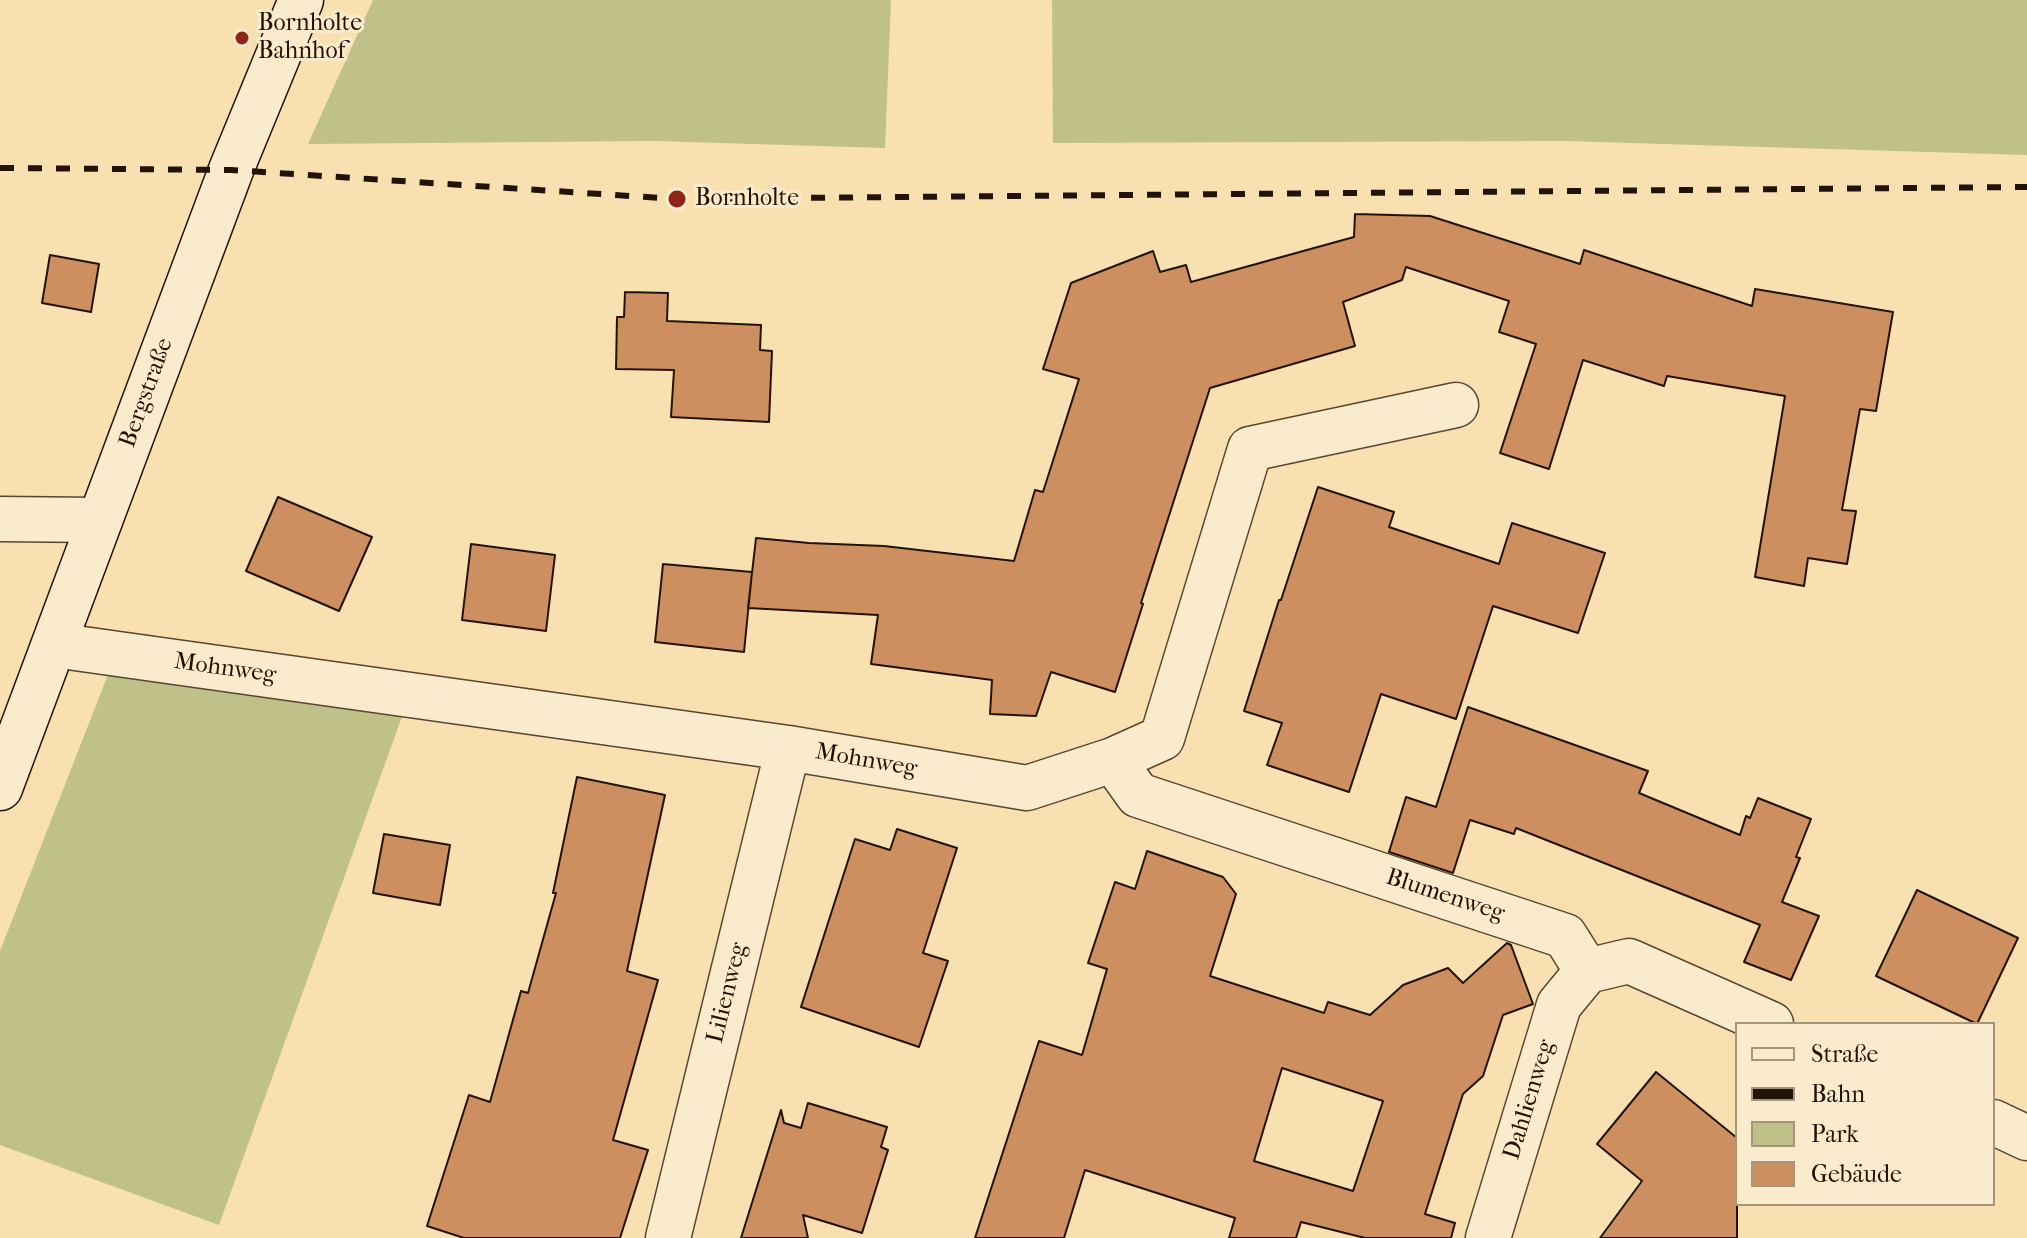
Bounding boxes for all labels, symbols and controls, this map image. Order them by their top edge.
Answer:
place label: Bornholte Bahnhof [258,10,362,66]
marker: Bornholte Bahnhof [233,29,251,47]
place label: Bornholte [695,185,799,213]
marker: Bornholte [666,188,688,210]
street label: Bergstraße [114,334,180,452]
street label: Mohnweg [172,648,278,690]
street label: Mohnweg [813,738,919,784]
street label: Blumenweg [1382,863,1508,929]
street label: Lilienweg [702,940,754,1046]
legend [1735,1022,1995,1206]
street label: Dahlienweg [1498,1037,1562,1163]
text: Straße [1811,1040,1878,1068]
text: Bahn [1811,1080,1865,1108]
text: Park [1811,1120,1859,1148]
text: Gebäude [1811,1160,1902,1188]

